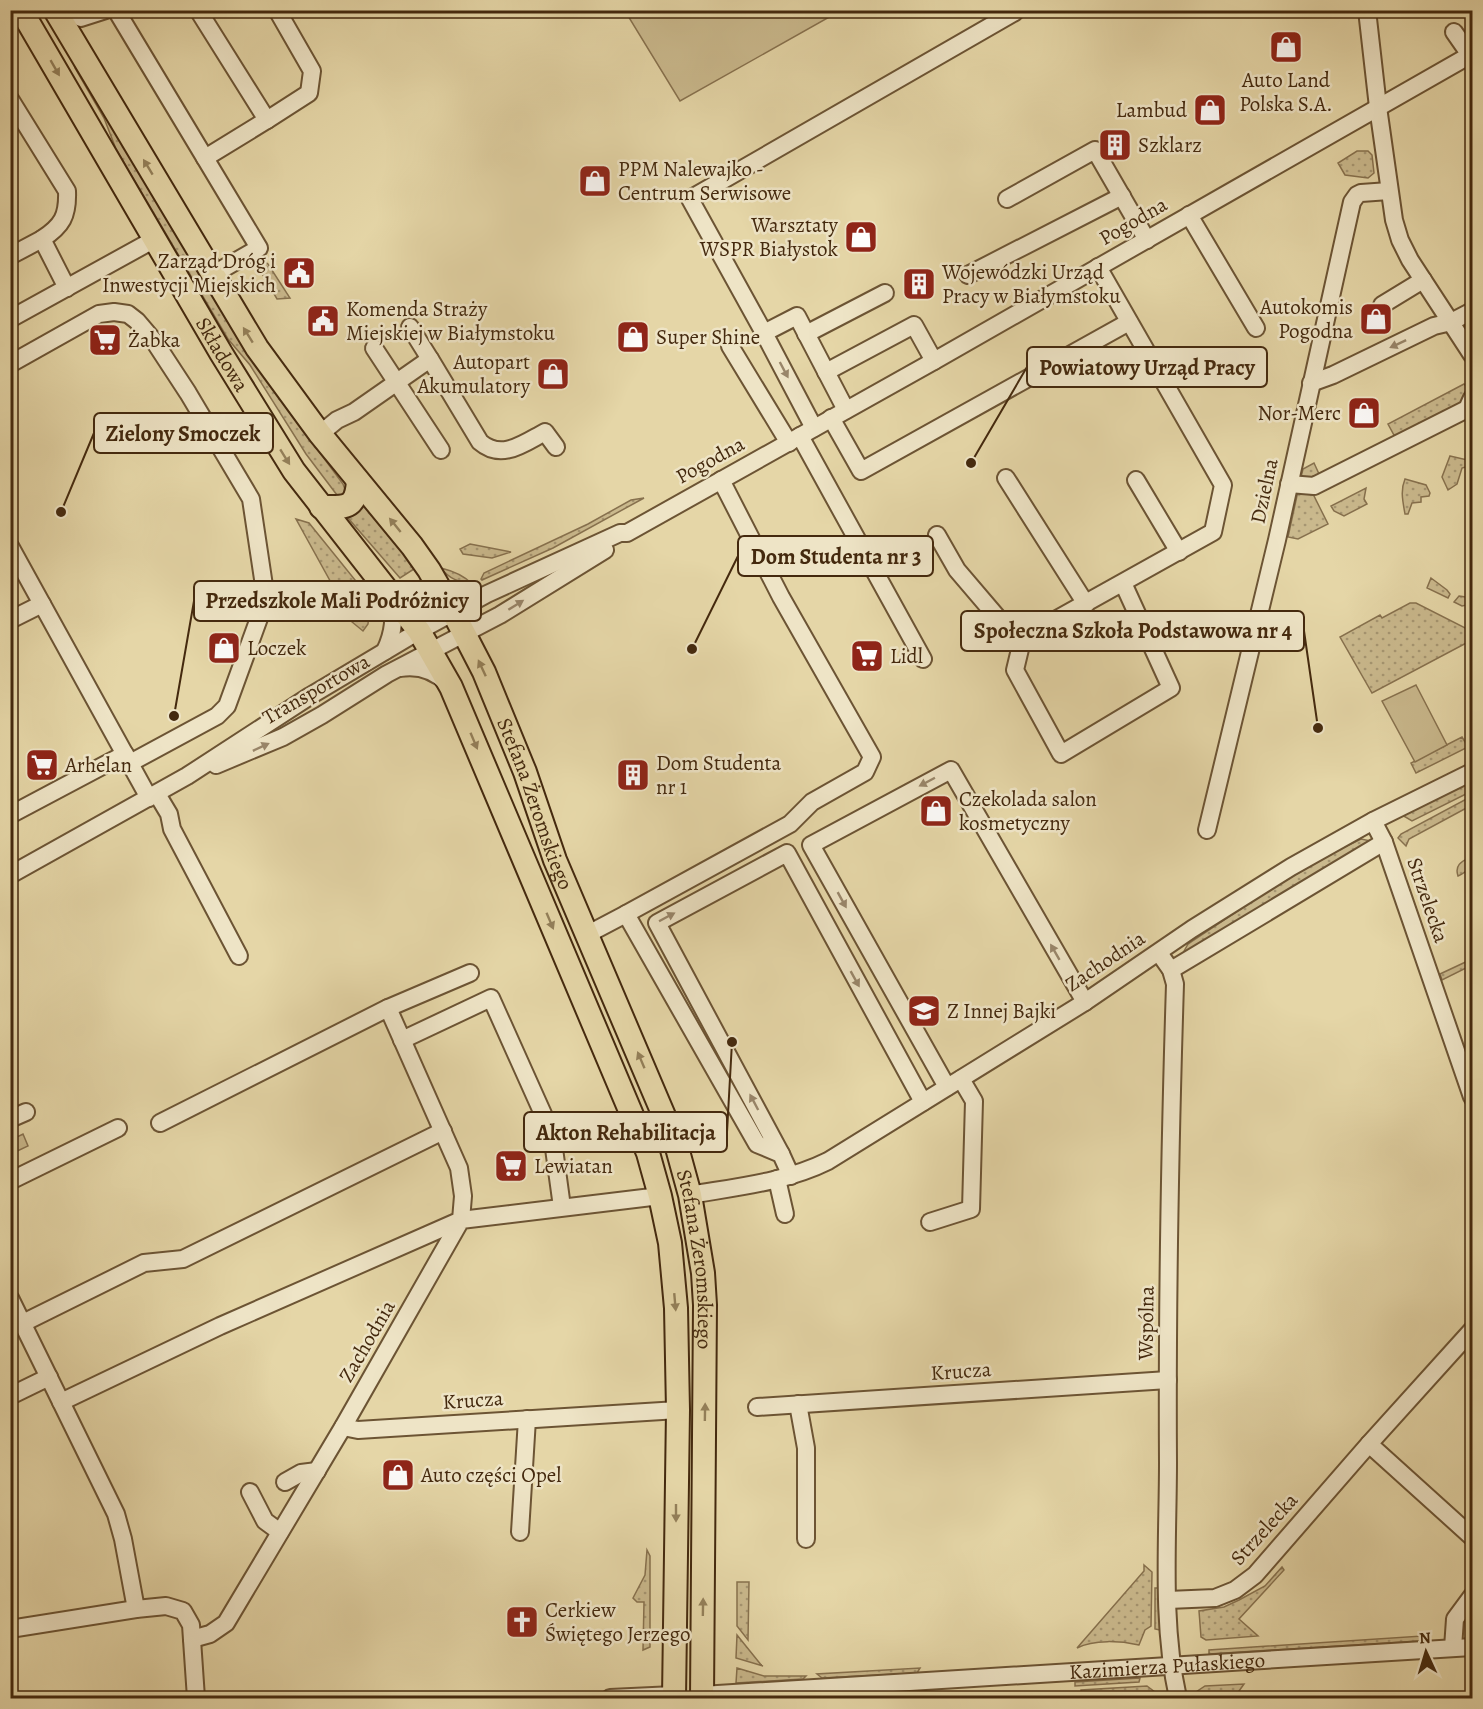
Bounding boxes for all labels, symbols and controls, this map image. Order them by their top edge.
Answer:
shop icon: Auto Land Polska S.A. [1268,29,1304,65]
one-way arrow [49,60,60,76]
place label: Auto Land Polska S.A. [1239,66,1333,118]
shop icon: Lambud [1192,92,1228,128]
place label: Lambud [1116,96,1188,124]
building icon: Szklarz [1097,127,1133,163]
place label: Szklarz [1138,131,1202,159]
place label: PPM Nalewajko - Centrum Serwisowe [618,155,791,207]
one-way arrow [143,158,153,175]
shop icon: PPM Nalewajko - Centrum Serwisowe [577,163,613,199]
street label: Pogodna [1094,190,1172,252]
place label: Warsztaty WSPR Białystok [699,211,839,263]
shop icon: Warsztaty WSPR Białystok [843,219,879,255]
place label: Zarząd Dróg i Inwestycji Miejskich [102,247,276,299]
public building icon: Zarząd Dróg i Inwestycji Miejskich [281,255,317,291]
place label: Wojewódzki Urząd Pracy w Białymstoku [941,258,1121,310]
building icon: Wojewódzki Urząd Pracy w Białymstoku [901,266,937,302]
place label: Autokomis Pogodna [1259,293,1353,345]
place label: Komenda Straży Miejskiej w Białymstoku [346,295,556,347]
shop icon: Autokomis Pogodna [1358,301,1394,337]
public building icon: Komenda Straży Miejskiej w Białymstoku [305,303,341,339]
street label: Składowa [189,312,256,397]
shop icon: Super Shine [615,319,651,355]
supermarket icon: Żabka [87,322,123,358]
place label: Super Shine [656,323,760,351]
place label: Żabka [128,326,180,354]
one-way arrow [243,326,254,343]
one-way arrow [1389,340,1406,349]
callout: Powiatowy Urząd Pracy [1027,347,1267,387]
place label: Autopart Akumulatory [417,348,531,400]
text: Powiatowy Urząd Pracy [1039,353,1256,383]
shop icon: Autopart Akumulatory [535,356,571,392]
one-way arrow [779,362,789,379]
shop icon: Nor-Merc [1346,395,1382,431]
place label: Nor-Merc [1257,399,1341,427]
callout: Zielony Smoczek [94,413,273,453]
text: Zielony Smoczek [106,419,261,449]
street label: Pogodna [671,430,750,490]
one-way arrow [279,449,290,465]
street label: Dzielna [1243,456,1285,526]
one-way arrow [389,517,401,532]
callout: Dom Studenta nr 3 [738,536,933,576]
text: Dom Studenta nr 3 [751,542,921,572]
callout: Przedszkole Mali Podróżnicy [194,581,481,621]
text: Przedszkole Mali Podróżnicy [205,586,469,616]
one-way arrow [508,600,524,611]
callout: Społeczna Szkoła Podstawowa nr 4 [961,611,1304,651]
text: Społeczna Szkoła Podstawowa nr 4 [974,616,1292,646]
shop icon: Loczek [206,630,242,666]
place label: Loczek [247,634,307,662]
supermarket icon: Lidl [849,638,885,674]
place label: Lidl [890,642,923,670]
street label: Transportowa [257,647,375,731]
one-way arrow [477,660,486,677]
street label: Stefana Żeromskiego [490,714,580,894]
one-way arrow [469,733,479,751]
one-way arrow [253,743,270,752]
supermarket icon: Arhelan [24,747,60,783]
place label: Dom Studenta nr 1 [656,749,781,801]
place label: Arhelan [64,751,132,779]
building icon: Dom Studenta nr 1 [615,757,651,793]
one-way arrow [918,777,935,787]
place label: Czekolada salon kosmetyczny [959,785,1097,837]
shop icon: Czekolada salon kosmetyczny [918,793,954,829]
street label: Strzelecka [1400,854,1456,947]
one-way arrow [837,892,847,909]
one-way arrow [545,912,555,930]
one-way arrow [659,912,676,922]
street label: Zachodnia [1060,924,1151,998]
one-way arrow [1050,943,1060,960]
one-way arrow [850,970,860,987]
school or university icon: Z Innej Bajki [906,993,942,1029]
place label: Z Innej Bajki [947,997,1056,1025]
one-way arrow [636,1051,646,1069]
one-way arrow [749,1094,759,1111]
callout: Akton Rehabilitacja [524,1112,727,1152]
text: Akton Rehabilitacja [535,1118,716,1148]
supermarket icon: Lewiatan [493,1148,529,1184]
place label: Lewiatan [534,1152,613,1180]
street label: Stefana Żeromskiego [670,1166,719,1349]
street label: Wspólna [1131,1285,1161,1361]
one-way arrow [671,1292,680,1311]
street label: Zachodnia [332,1295,402,1387]
street label: Krucza [930,1355,993,1387]
street label: Krucza [442,1384,505,1416]
one-way arrow [700,1403,710,1422]
shop icon: Auto części Opel [380,1457,416,1493]
place label: Auto części Opel [420,1461,561,1489]
street label: Strzelecka [1224,1487,1304,1571]
one-way arrow [672,1504,681,1523]
place label: Cerkiew Świętego Jerzego [545,1596,690,1648]
one-way arrow [698,1598,708,1617]
church icon: Cerkiew Świętego Jerzego [504,1604,540,1640]
north arrow [1396,1622,1456,1682]
text: N [1418,1627,1432,1649]
street label: Kazimierza Pułaskiego [1068,1646,1266,1686]

